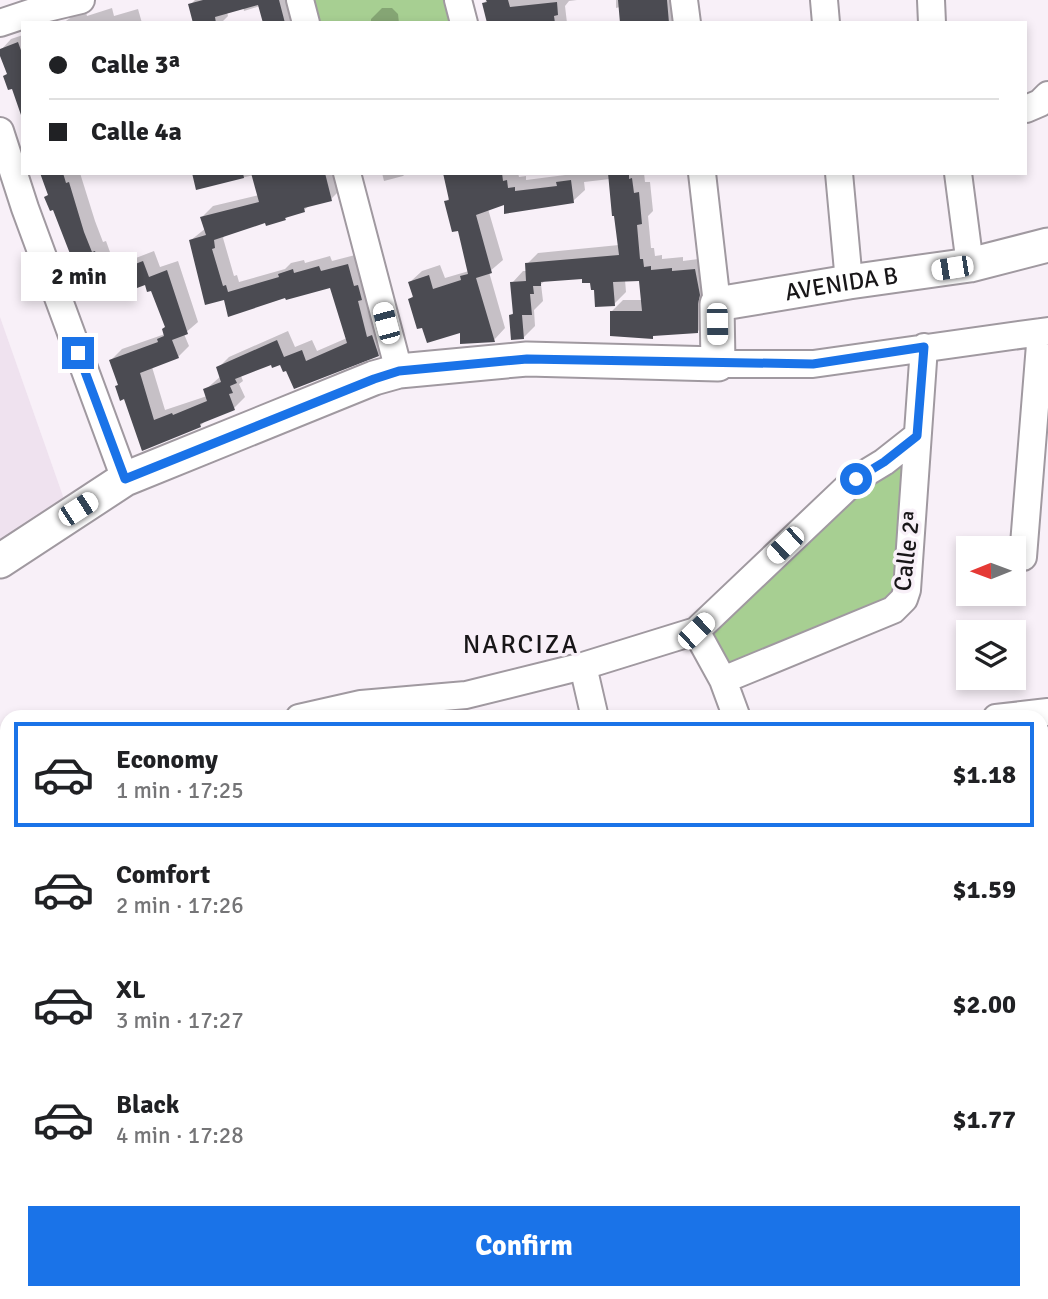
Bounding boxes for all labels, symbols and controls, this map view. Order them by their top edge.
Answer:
text: Calle 3ª [91,49,180,81]
text: Calle 4a [91,116,182,148]
callout: 2 min [20,252,136,300]
car [930,254,975,282]
street label: AVENIDA B [783,260,900,307]
text: 2 min [51,262,107,291]
car [371,300,402,346]
car [707,303,728,345]
route end [62,337,94,369]
route start [840,463,872,495]
car [55,489,102,529]
street label: Calle 2ª [887,509,927,593]
car [763,523,808,567]
north arrow [956,536,1026,606]
map controls [956,536,1026,690]
car [674,609,719,653]
button: layers [956,620,1026,690]
district label: NARCIZA [463,629,579,661]
icon: car [32,743,95,806]
text: Economy [116,744,218,776]
text: $1.18 [952,759,1016,791]
text: 1 min · 17:25 [116,776,244,805]
icon: car [32,858,95,921]
text: Comfort [116,859,210,891]
text: $1.59 [952,874,1016,906]
text: 2 min · 17:26 [116,891,244,920]
icon: car [32,973,95,1036]
text: XL [116,974,146,1006]
text: $2.00 [952,989,1016,1021]
text: 3 min · 17:27 [116,1006,244,1035]
icon: car [32,1088,95,1151]
text: Black [116,1089,179,1121]
text: $1.77 [952,1104,1016,1136]
text: 4 min · 17:28 [116,1121,244,1150]
button: Confirm [28,1206,1020,1286]

